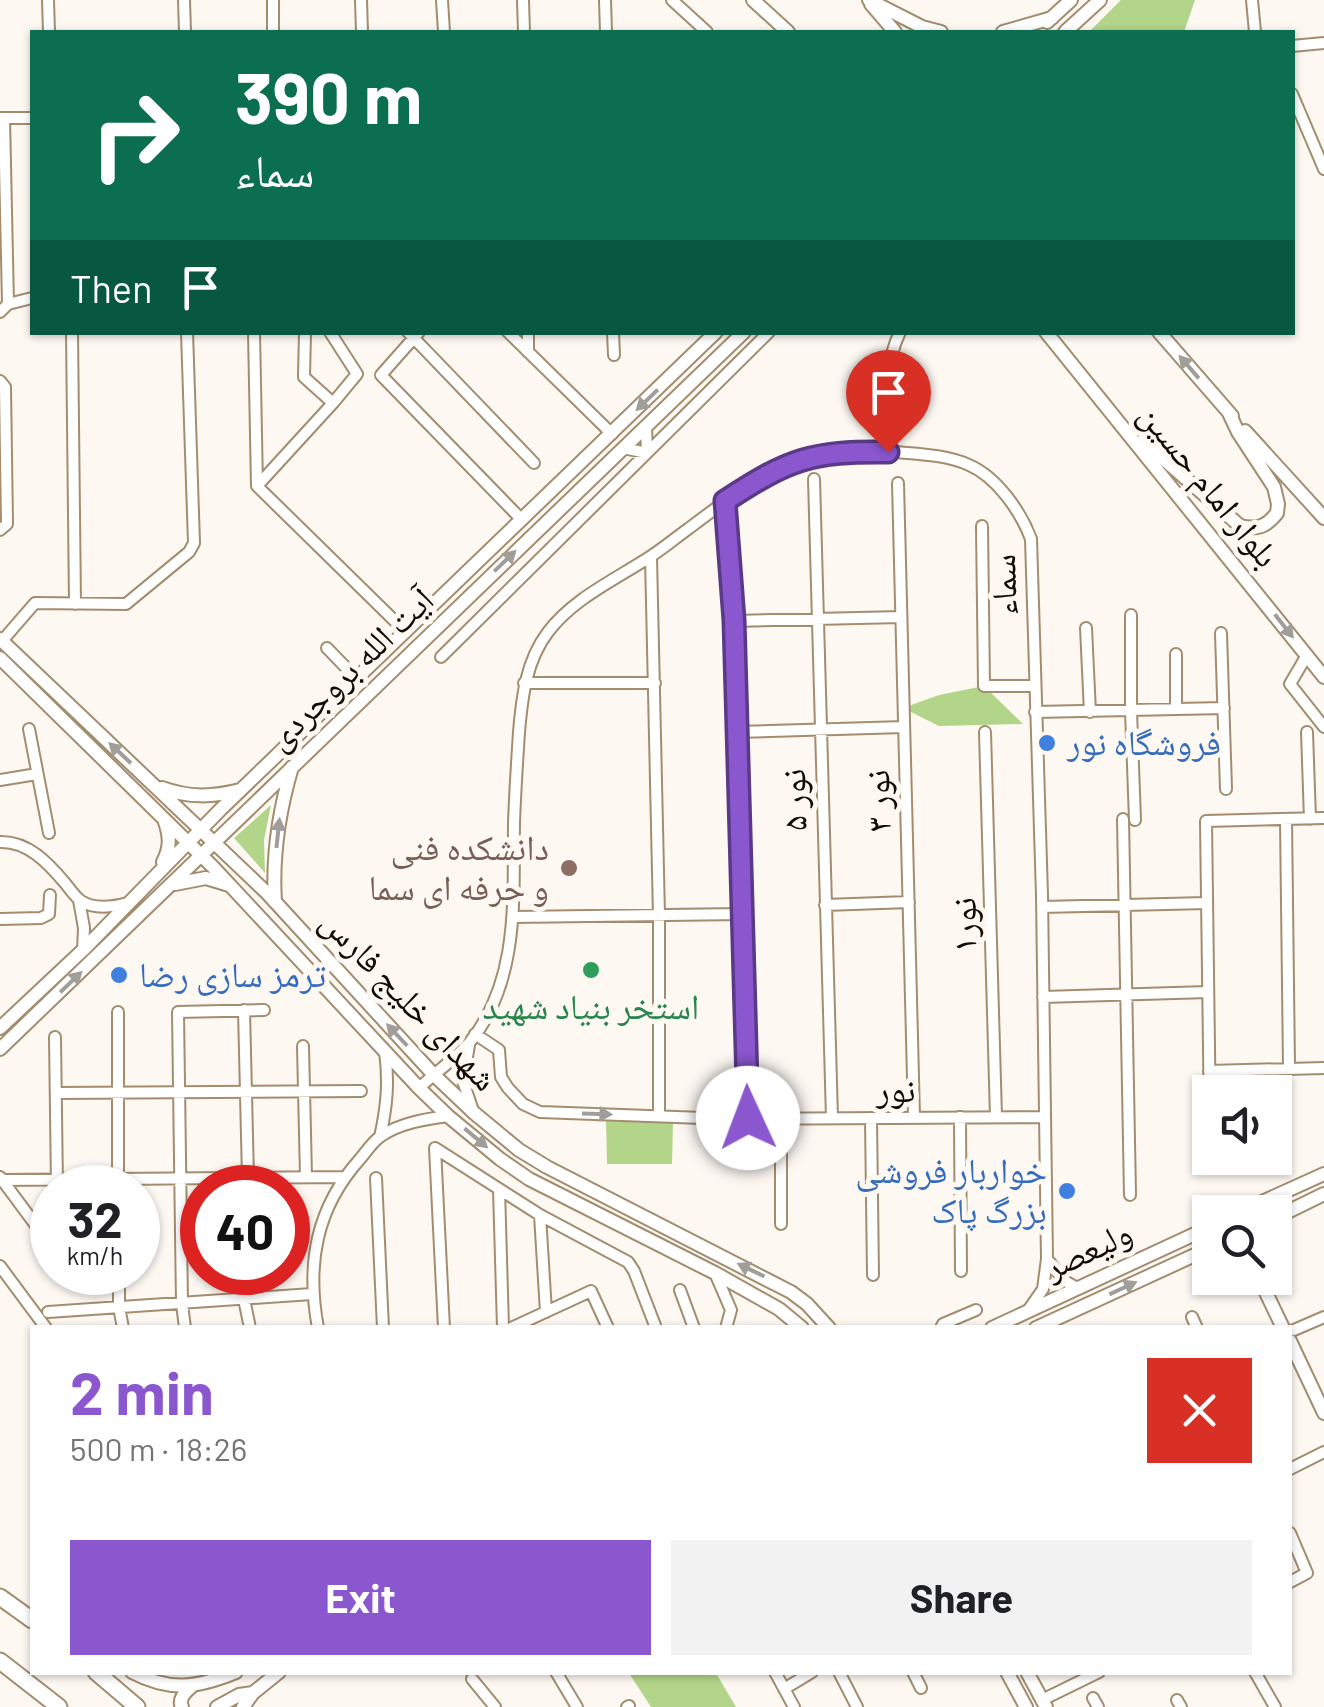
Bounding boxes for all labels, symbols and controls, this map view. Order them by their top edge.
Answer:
text: 390 m [235,54,422,138]
icon: right [70,70,200,200]
text: سماء [235,142,314,196]
icon: arrive [173,260,228,315]
text: Then [70,265,153,311]
pin [846,350,931,453]
one-way arrow [1178,355,1201,379]
icon: arrive [861,365,916,420]
one-way arrow [635,388,659,412]
street label: بلوار امام حسین [1128,393,1290,577]
one-way arrow [493,550,517,573]
street label: سماء [980,554,1024,617]
street label: آیت الله بروجردی [256,577,443,759]
one-way arrow [1273,613,1294,639]
place label: فروشگاه نور [1066,720,1221,762]
marker: فروشگاه نور [1036,732,1058,754]
one-way arrow [109,742,133,765]
street label: نور ۵ [770,768,814,832]
street label: نور ۳ [854,769,898,833]
one-way arrow [270,817,286,849]
place label: دانشکده فنی و حرفه ای سما [368,825,549,909]
marker: دانشکده فنی و حرفه ای سما [558,857,580,879]
street label: نور۱ [941,897,983,953]
street label: شهدای خلیج فارس [311,899,508,1100]
place label: ترمز سازی رضا [139,952,326,996]
marker: استخر بنیاد شهید [580,959,602,981]
marker: ترمز سازی رضا [108,964,130,986]
one-way arrow [58,971,82,994]
place label: استخر بنیاد شهید [483,984,699,1027]
one-way arrow [386,1023,409,1047]
position arrow [696,1066,800,1170]
street label: نور [875,1067,916,1109]
map controls [1192,1075,1292,1295]
button: sound [1192,1075,1292,1175]
one-way arrow [582,1106,614,1122]
one-way arrow [463,1127,488,1148]
place label: خواربار فروشی بزرگ پاک [855,1148,1047,1232]
speed limit sign: 40 [180,1165,310,1295]
marker: خواربار فروشی بزرگ پاک [1056,1180,1078,1202]
text: 32 [67,1188,122,1248]
button: search [1192,1195,1292,1295]
street label: ولیعصر [1036,1210,1138,1288]
text: km/h [67,1240,123,1270]
one-way arrow [737,1262,766,1279]
one-way arrow [1109,1279,1138,1296]
text: 2 min [70,1355,214,1427]
button: close [1147,1358,1252,1463]
text: 500 m · 18:26 [70,1429,247,1467]
button: Exit [70,1540,651,1655]
button: Share [671,1540,1252,1655]

